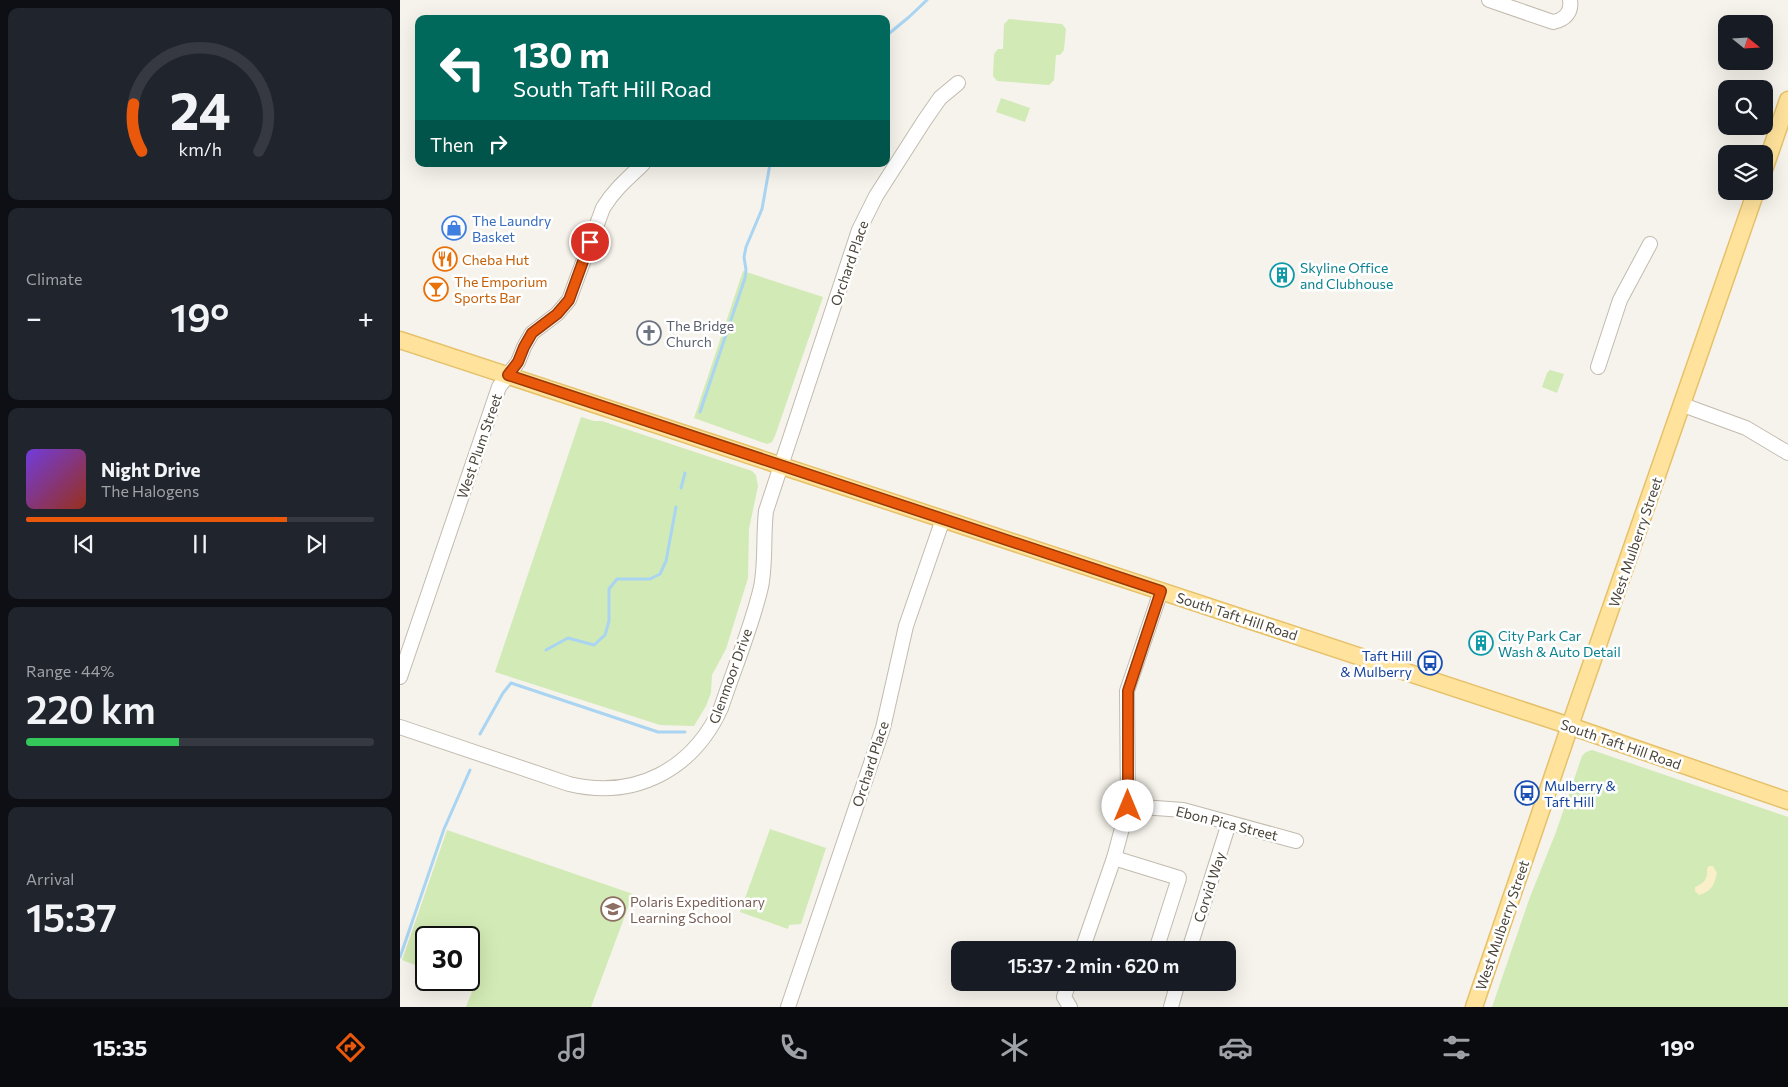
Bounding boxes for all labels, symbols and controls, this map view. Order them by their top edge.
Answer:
north arrow [1718,15,1772,70]
map controls [1718,15,1773,200]
text: 130 m [513,32,610,75]
icon: left [430,35,495,100]
text: South Taft Hill Road [513,75,712,102]
text: 24 [170,77,230,141]
button: search [1718,80,1773,135]
icon: right [484,130,512,158]
text: Then [430,133,474,156]
text: km/h [178,138,222,160]
button: layers [1718,145,1773,200]
place label: The Laundry Basket [472,212,551,245]
shop icon: The Laundry Basket [441,215,467,241]
street label: Orchard Place [826,218,872,308]
pin [569,221,611,263]
icon: arrive [576,228,604,256]
restaurant icon: Cheba Hut [432,246,458,272]
place label: Cheba Hut [462,251,530,268]
place label: Skyline Office and Clubhouse [1300,259,1393,292]
building icon: Skyline Office and Clubhouse [1269,262,1295,288]
text: Climate [26,269,82,288]
place label: The Emporium Sports Bar [454,273,547,306]
bar icon: The Emporium Sports Bar [423,276,449,302]
text: 19° [170,293,229,340]
text: − [26,300,42,334]
text: + [358,300,374,334]
place label: The Bridge Church [666,317,734,350]
church icon: The Bridge Church [636,320,662,346]
street label: West Plum Street [453,391,505,501]
text: Night Drive [101,458,201,481]
street label: West Mulberry Street [1605,474,1665,609]
text: The Halogens [101,481,199,500]
icon: previous [70,530,98,558]
icon: pause [186,530,214,558]
icon: next [302,530,330,558]
street label: South Taft Hill Road [1174,588,1300,644]
street label: Glenmoor Drive [705,626,755,726]
place label: City Park Car Wash & Auto Detail [1498,627,1621,660]
building icon: City Park Car Wash & Auto Detail [1468,630,1494,656]
place label: Taft Hill & Mulberry [1340,647,1412,680]
bus stop icon: Taft Hill & Mulberry [1417,650,1443,676]
text: Range · 44% [26,661,114,680]
text: 220 km [26,685,156,732]
street label: South Taft Hill Road [1558,715,1684,773]
street label: Orchard Place [848,719,892,809]
place label: Mulberry & Taft Hill [1544,777,1617,810]
position arrow [1101,779,1153,831]
bus stop icon: Mulberry & Taft Hill [1514,780,1540,806]
street label: Ebon Pica Street [1174,802,1280,844]
street label: Corvid Way [1190,850,1228,924]
street label: West Mulberry Street [1472,857,1532,992]
text: Arrival [26,869,74,888]
text: 15:37 [26,893,117,940]
place label: Polaris Expeditionary Learning School [630,893,765,926]
school or university icon: Polaris Expeditionary Learning School [600,896,626,922]
speed limit sign: 30 [415,926,480,991]
text: 15:37 · 2 min · 620 m [1008,954,1179,977]
icon: directions [333,1030,368,1065]
icon: music [555,1030,590,1065]
icon: phone [776,1030,811,1065]
icon: climate [997,1030,1032,1065]
icon: car [1218,1030,1253,1065]
icon: filters [1439,1030,1474,1065]
text: 15:35 [93,1034,147,1061]
text: 19° [1660,1034,1695,1061]

